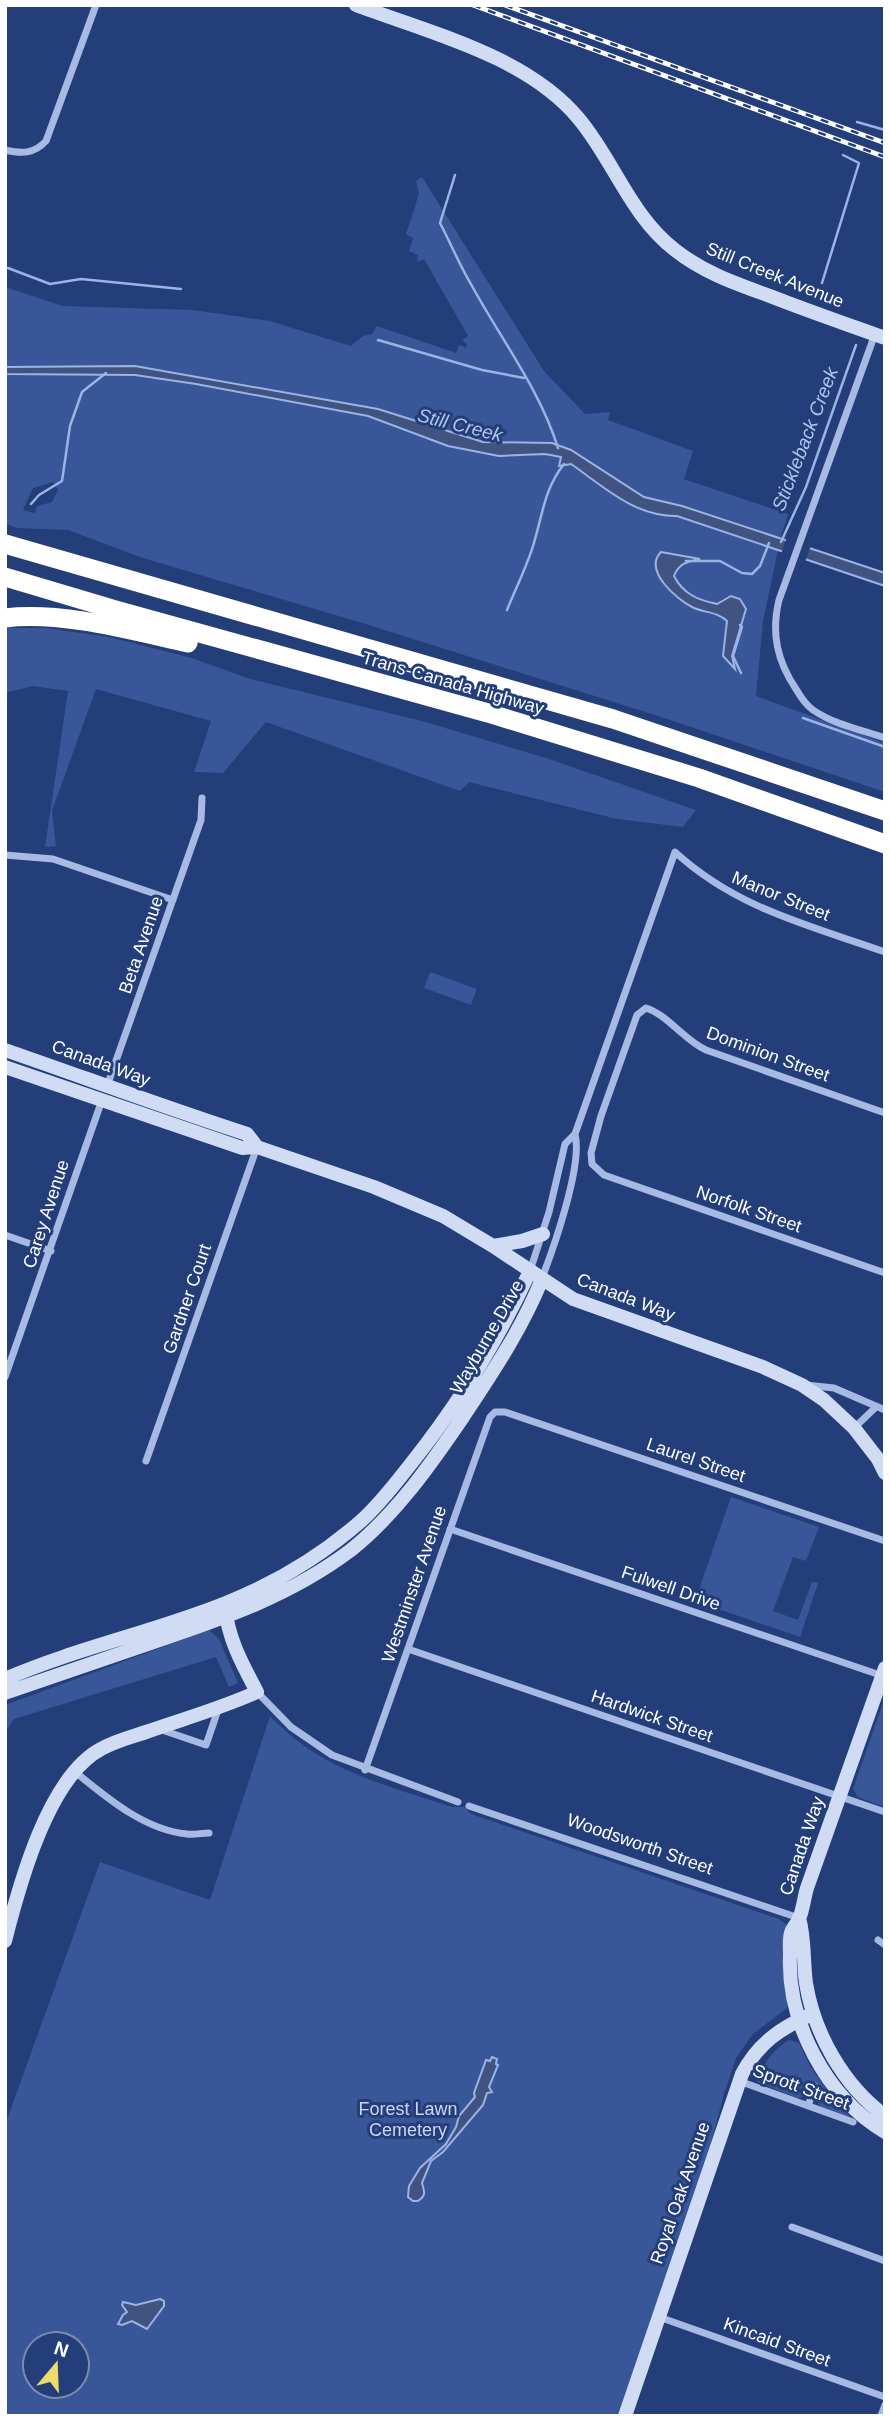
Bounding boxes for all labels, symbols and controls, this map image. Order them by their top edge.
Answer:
street label: Still Creek Avenue [703,238,847,312]
water label: Stickleback Creek [768,363,843,514]
water label: Still Creek [415,404,506,446]
street label: Trans-Canada Highway [360,647,546,719]
street label: Manor Street [729,867,833,925]
street label: Beta Avenue [115,894,167,996]
street label: Dominion Street [704,1023,832,1085]
street label: Canada Way [49,1036,153,1090]
street label: Carey Avenue [19,1157,73,1271]
street label: Norfolk Street [694,1182,804,1236]
street label: Gardner Court [159,1241,215,1357]
street label: Canada Way [574,1269,678,1325]
street label: Wayburne Drive [446,1276,528,1398]
street label: Laurel Street [644,1434,748,1486]
street label: Westminster Avenue [378,1503,450,1665]
street label: Fulwell Drive [619,1562,723,1614]
street label: Hardwick Street [589,1686,715,1746]
street label: Canada Way [776,1794,828,1898]
street label: Woodsworth Street [565,1810,715,1878]
street label: Sprott Street [750,2060,852,2114]
park label: Forest Lawn Cemetery [358,2099,458,2140]
street label: Royal Oak Avenue [646,2119,714,2267]
street label: Kincaid Street [721,2313,833,2371]
north arrow [21,2330,91,2400]
text: N [51,2337,71,2362]

